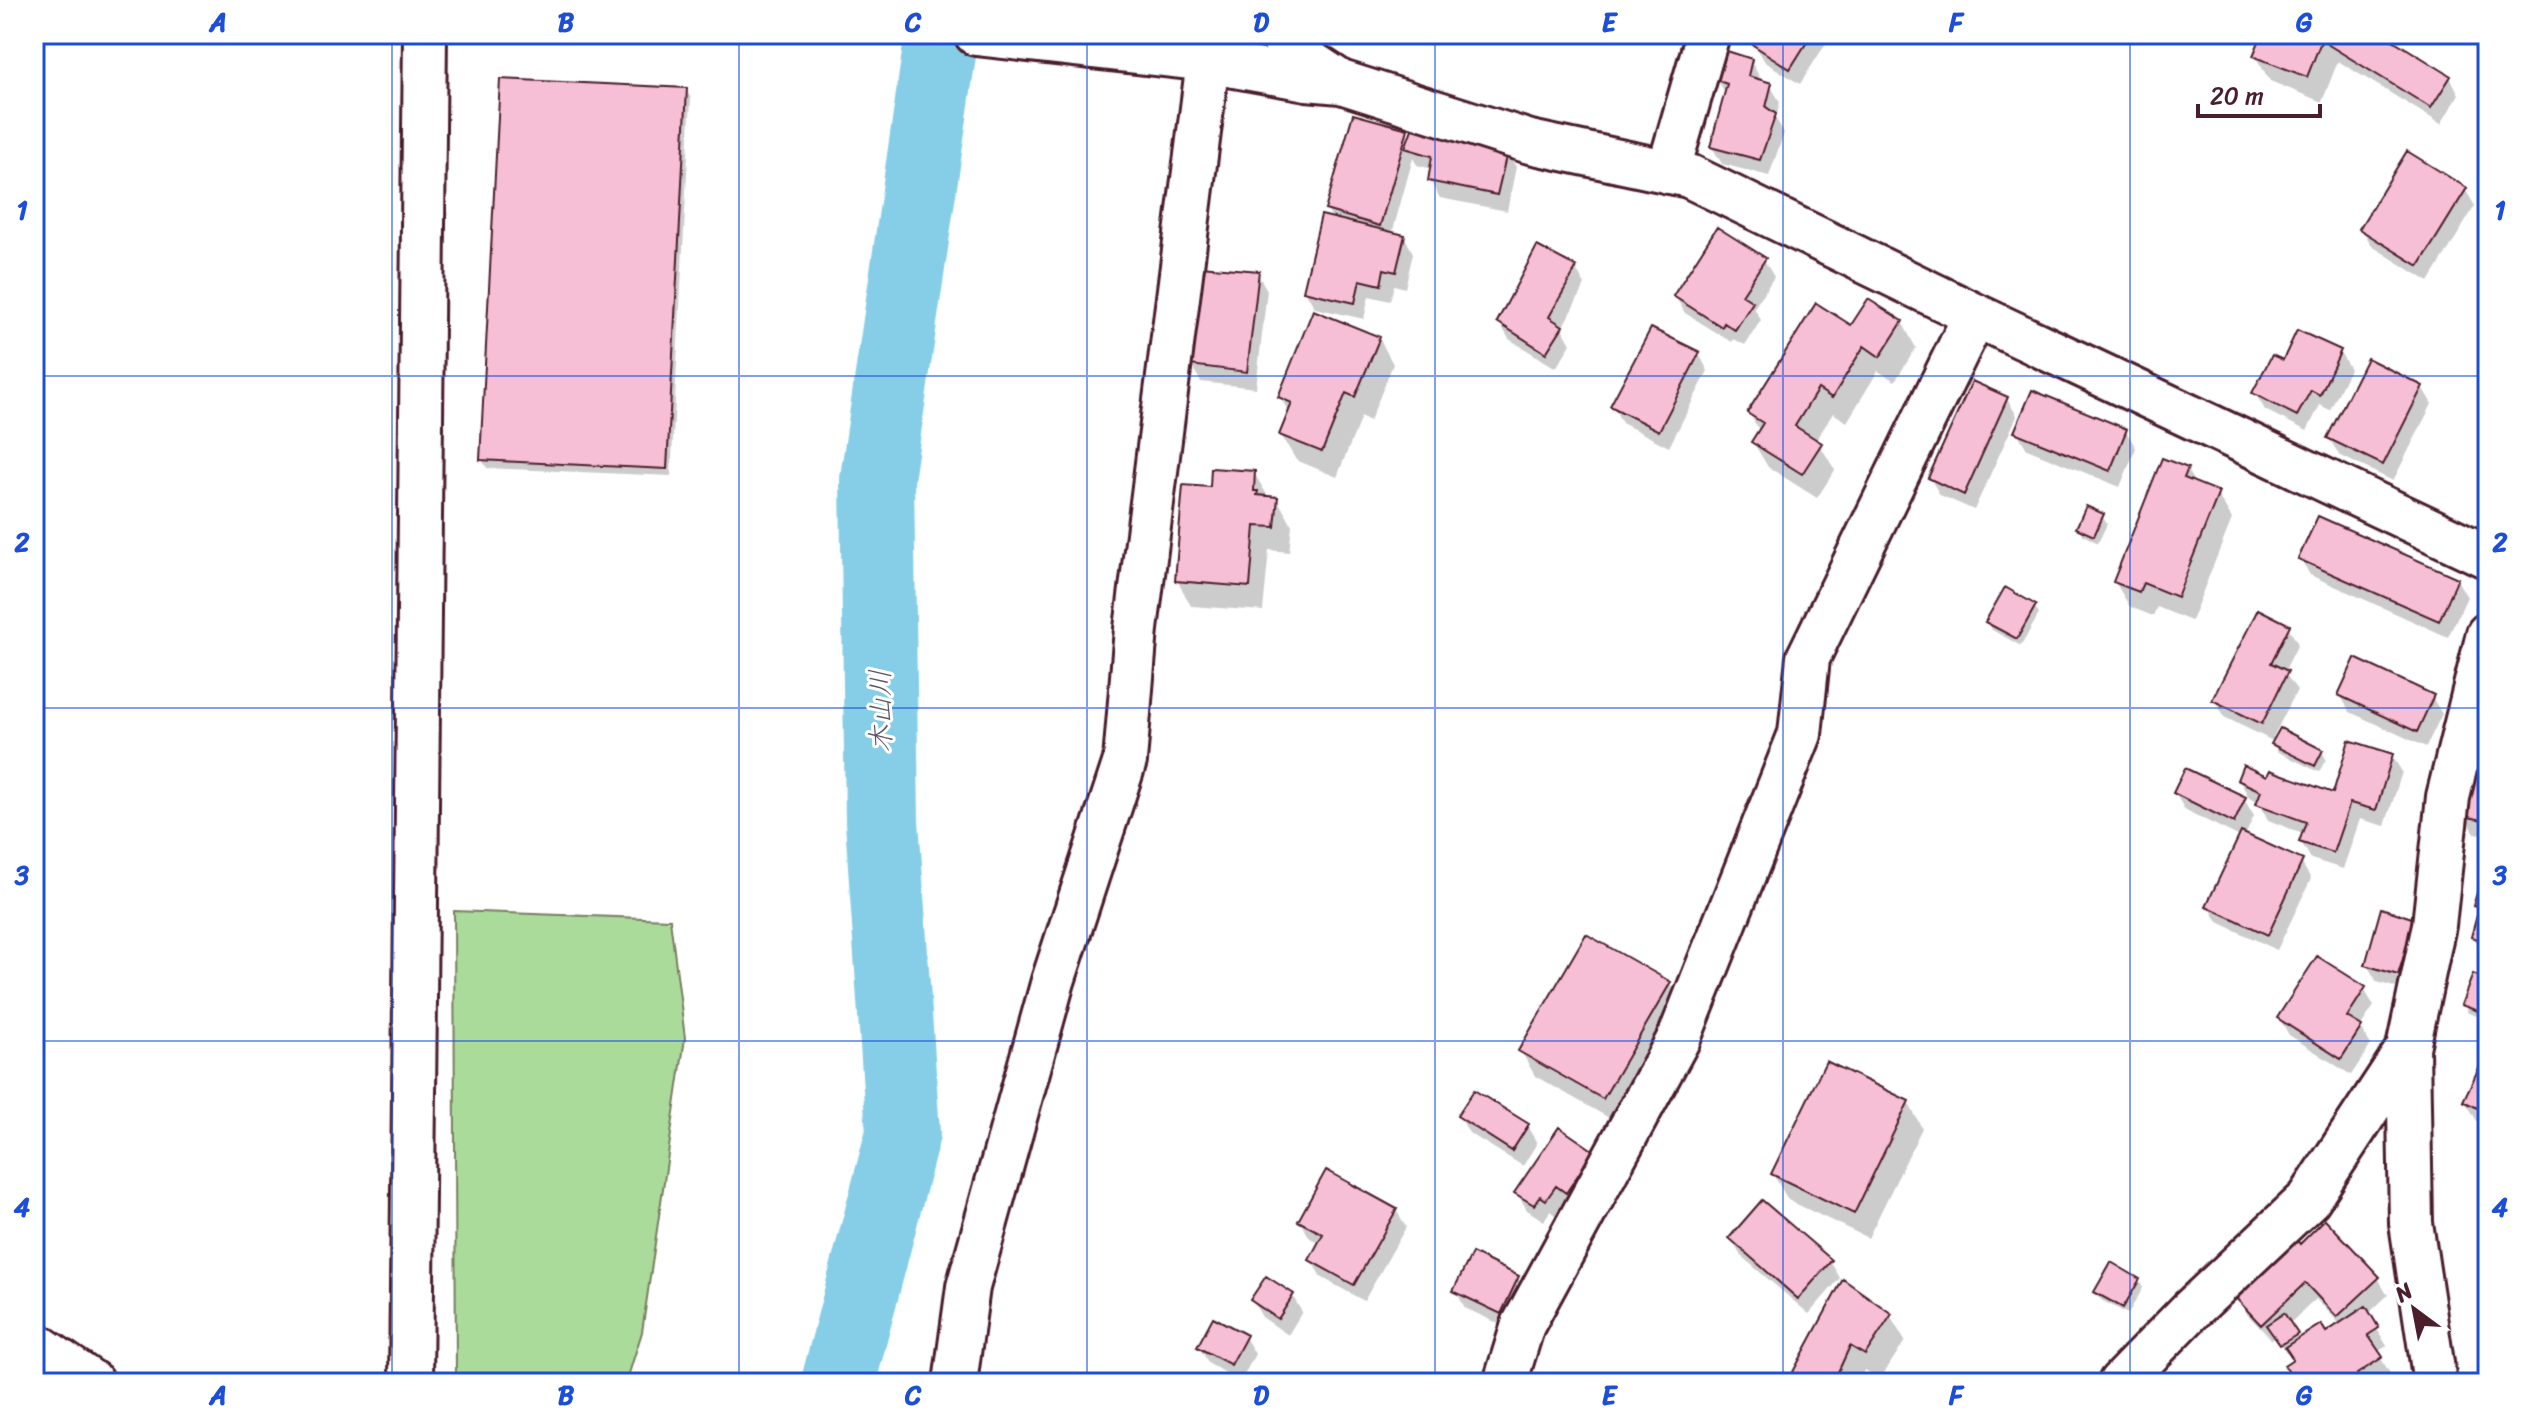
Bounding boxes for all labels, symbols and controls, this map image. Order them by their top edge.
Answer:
text: A [208,0,227,45]
text: B [558,0,575,45]
text: C [904,0,922,45]
text: D [1253,0,1269,45]
text: E [1602,0,1619,45]
text: F [1948,0,1965,45]
text: G [2296,0,2313,45]
scale bar [2198,68,2320,118]
text: 20 m [2210,75,2264,117]
text: 1 [16,187,28,233]
text: 1 [2494,187,2506,233]
text: 2 [13,519,30,565]
text: 2 [2491,519,2508,565]
water label: 木山川 [855,669,906,753]
text: 3 [14,852,30,898]
text: 3 [2492,852,2508,898]
text: 4 [14,1184,30,1230]
text: 4 [2492,1184,2508,1230]
north arrow [2374,1269,2454,1349]
text: N [2386,1271,2421,1314]
text: A [208,1372,227,1417]
text: B [558,1372,575,1417]
text: C [904,1372,922,1417]
text: D [1253,1372,1269,1417]
text: E [1602,1372,1619,1417]
text: F [1948,1372,1965,1417]
text: G [2296,1372,2313,1417]

